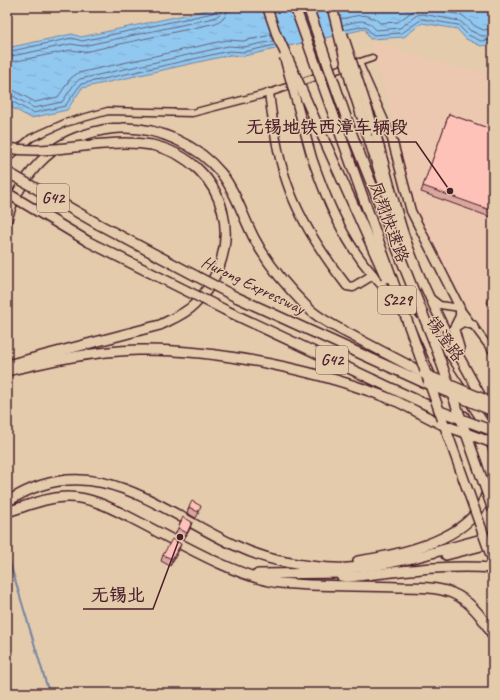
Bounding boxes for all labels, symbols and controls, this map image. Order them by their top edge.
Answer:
callout: 无锡地铁西漳车辆段 [238,112,416,142]
text: 无锡地铁西漳车辆段 [246,116,408,138]
street label: 凤翔快速路 [365,178,413,266]
road number: G42 [37,184,69,212]
street label: Hurong Expressway [198,251,309,319]
road number: S229 [378,286,416,314]
street label: 锡澄路 [422,312,468,366]
road number: G42 [316,346,348,374]
callout: 无锡北 [83,579,153,609]
text: 无锡北 [91,584,145,606]

